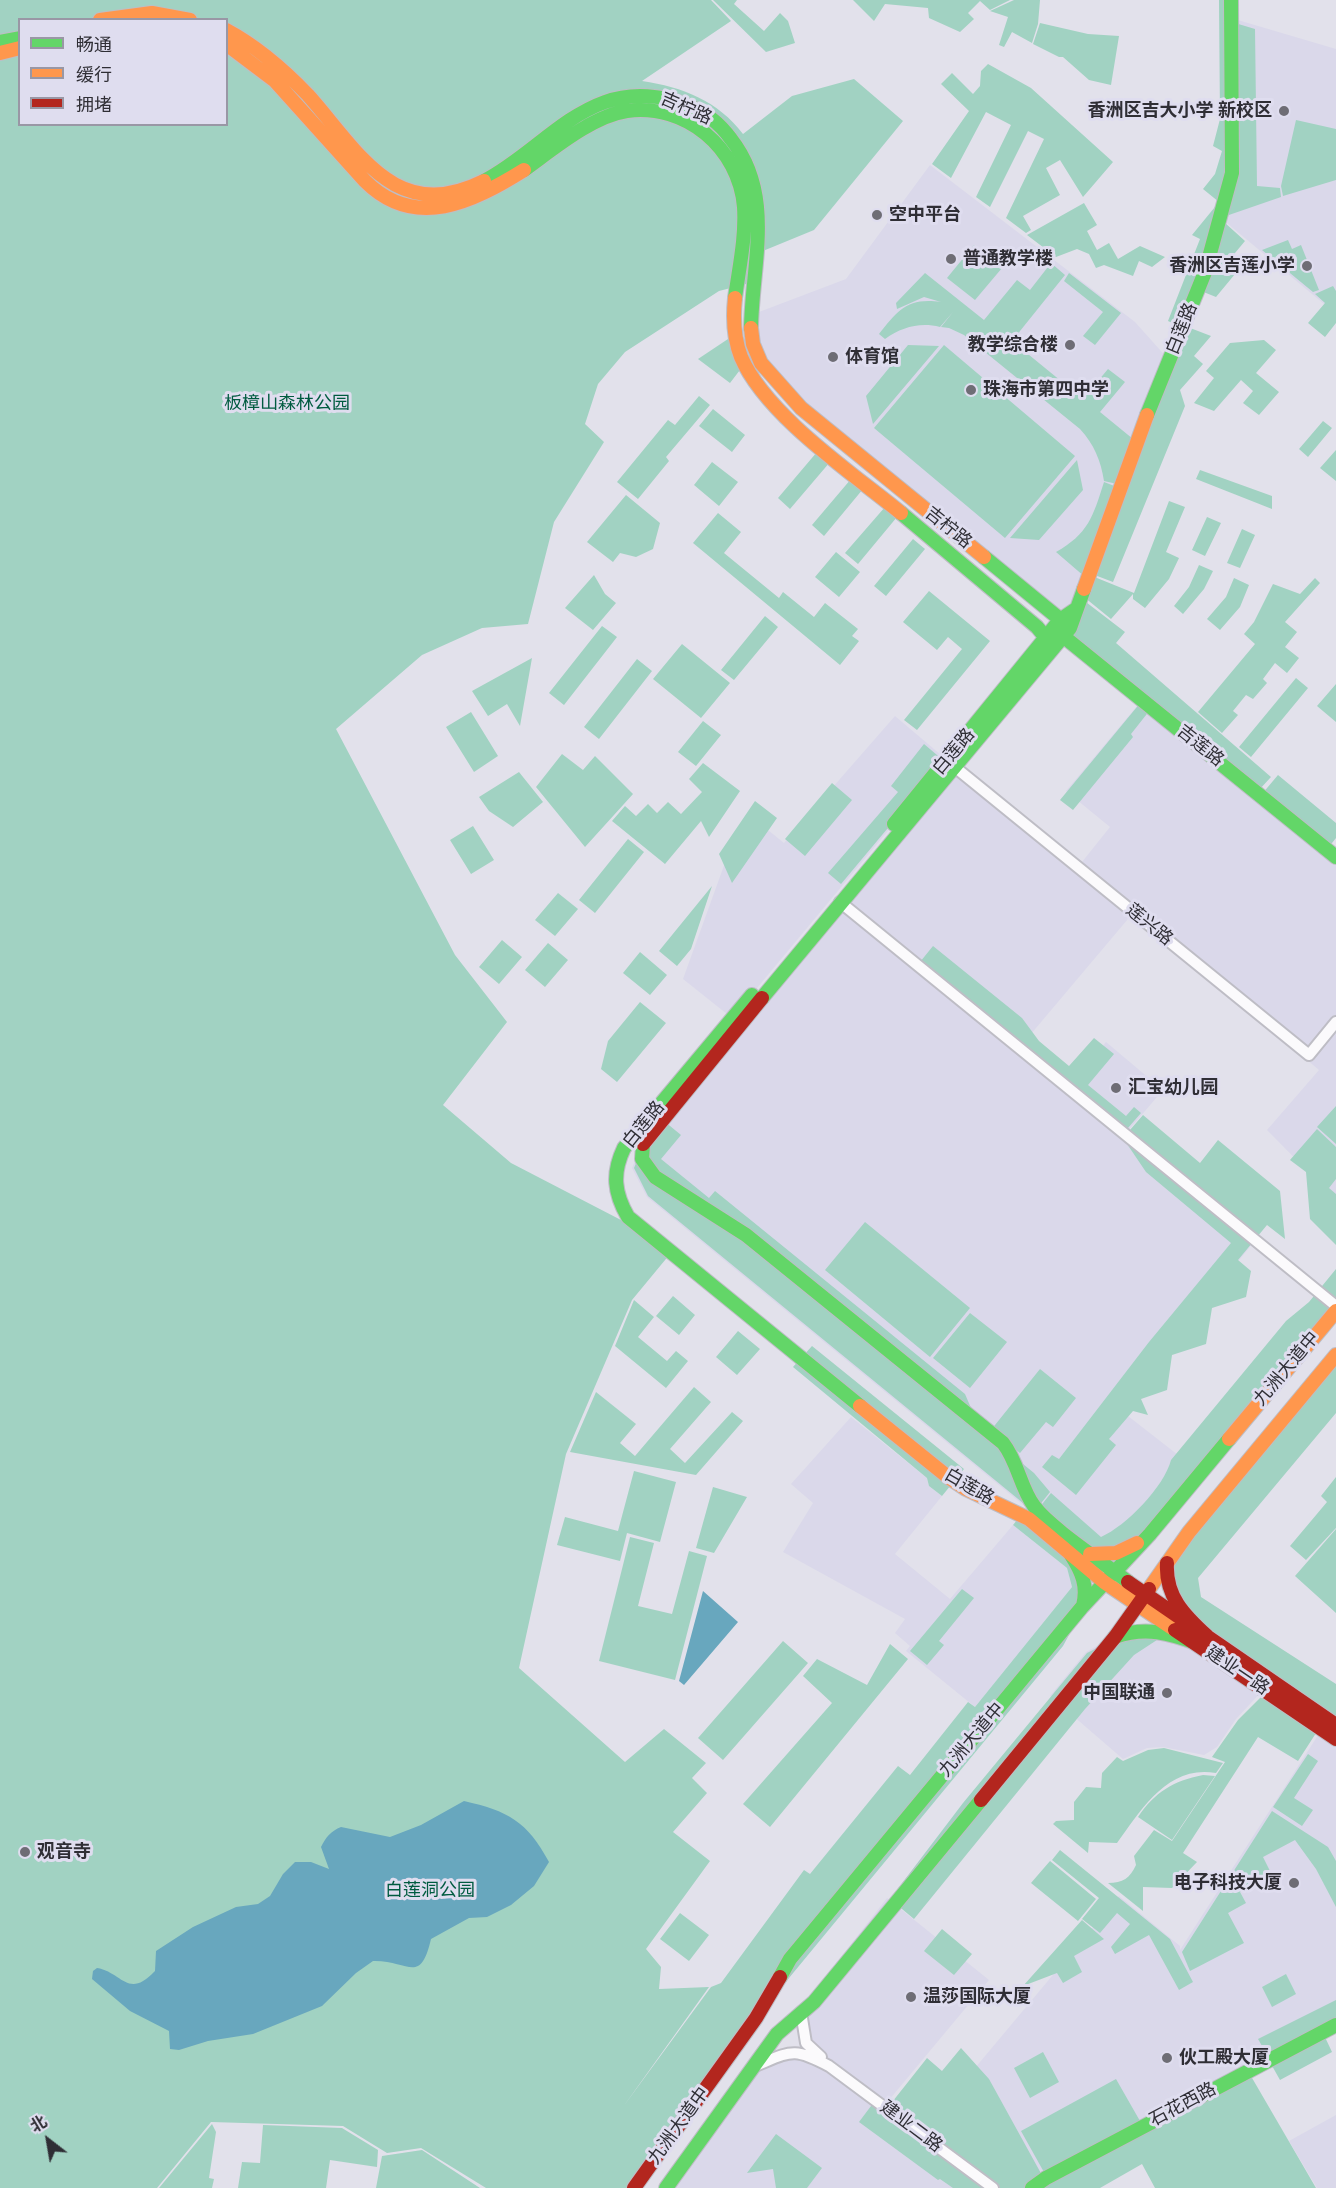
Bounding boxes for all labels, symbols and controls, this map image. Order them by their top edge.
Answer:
legend [18,18,228,126]
text: 畅通 [76,33,112,56]
text: 缓行 [76,63,112,86]
street label: 吉柠路 [657,88,715,130]
text: 拥堵 [76,93,112,116]
place label: 香洲区吉大小学 新校区 [1087,100,1272,122]
marker: 香洲区吉大小学 新校区 [1277,104,1291,118]
place label: 空中平台 [889,204,961,226]
marker: 空中平台 [870,208,884,222]
place label: 普通教学楼 [963,248,1053,270]
marker: 普通教学楼 [944,252,958,266]
place label: 香洲区吉莲小学 [1169,255,1295,277]
marker: 香洲区吉莲小学 [1300,259,1314,273]
street label: 白莲路 [1162,300,1202,358]
place label: 教学综合楼 [968,334,1058,356]
marker: 教学综合楼 [1063,338,1077,352]
place label: 体育馆 [845,346,899,368]
marker: 体育馆 [826,350,840,364]
place label: 珠海市第四中学 [983,379,1109,401]
marker: 珠海市第四中学 [964,383,978,397]
park label: 板樟山森林公园 [224,393,350,415]
street label: 吉柠路 [920,503,976,553]
street label: 吉莲路 [1172,721,1228,771]
street label: 白莲路 [928,724,980,780]
street label: 莲兴路 [1121,900,1177,950]
place label: 汇宝幼儿园 [1128,1077,1218,1099]
marker: 汇宝幼儿园 [1109,1081,1123,1095]
street label: 白莲路 [619,1097,669,1153]
street label: 九洲大道中 [1250,1328,1324,1410]
street label: 白莲路 [940,1464,998,1510]
street label: 建业一路 [1201,1642,1273,1700]
place label: 中国联通 [1083,1682,1155,1704]
marker: 中国联通 [1160,1686,1174,1700]
street label: 九洲大道中 [935,1699,1009,1781]
place label: 观音寺 [37,1841,91,1863]
marker: 观音寺 [18,1845,32,1859]
place label: 电子科技大厦 [1174,1872,1282,1894]
marker: 电子科技大厦 [1287,1876,1301,1890]
park label: 白莲洞公园 [385,1880,475,1902]
place label: 温莎国际大厦 [923,1986,1031,2008]
marker: 温莎国际大厦 [904,1990,918,2004]
place label: 伙工殿大厦 [1179,2047,1269,2069]
marker: 伙工殿大厦 [1160,2051,1174,2065]
street label: 石花西路 [1146,2079,1220,2131]
street label: 九洲大道中 [644,2083,714,2169]
street label: 建业二路 [876,2097,946,2157]
north arrow [18,2110,78,2170]
text: 北 [26,2111,51,2137]

